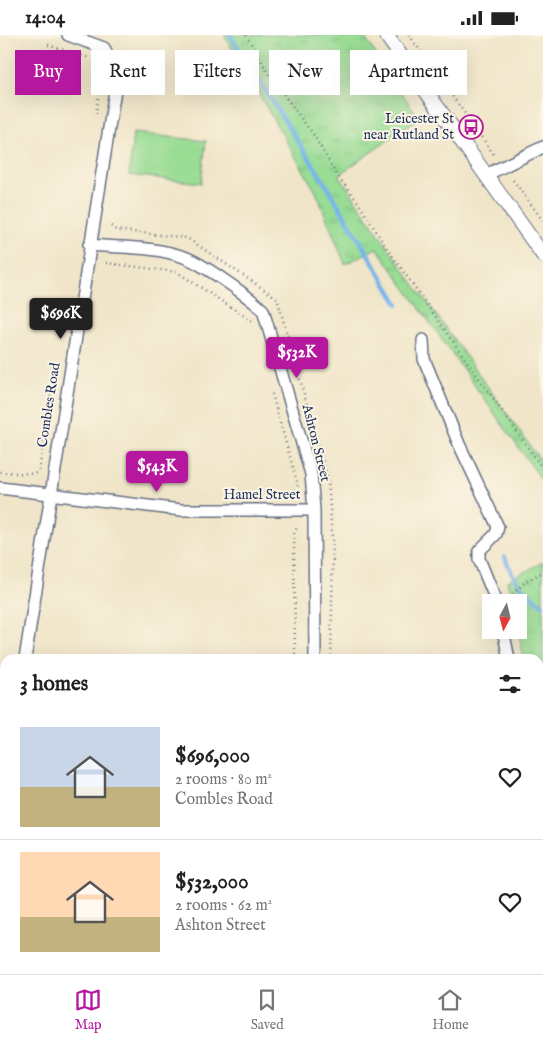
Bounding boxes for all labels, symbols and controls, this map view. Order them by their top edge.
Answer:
text: 14:04 [25,6,65,30]
chip: Buy [15,50,81,95]
chip: Rent [91,50,165,95]
chip: Filters [175,50,259,95]
chip: New [269,50,340,95]
chip: Apartment [350,50,467,95]
place label: Leicester St near Rutland St [363,110,454,144]
bus stop icon: Leicester St near Rutland St [458,114,484,140]
pin: $696K [26,297,96,340]
text: $696K [41,304,81,324]
pin: $532K [262,337,332,379]
text: $532K [277,343,317,363]
street label: Combles Road [33,361,65,449]
street label: Ashton Street [297,401,334,484]
pin: $543K [122,451,192,493]
text: $543K [137,457,177,477]
street label: Hamel Street [224,486,301,504]
north arrow [482,594,528,639]
map controls [482,594,527,639]
icon: filters [496,670,524,698]
text: 3 homes [20,671,88,698]
text: $696,000 [175,743,250,770]
icon: home [60,747,120,807]
icon: heart [496,763,524,791]
text: 2 rooms · 80 m² [175,770,272,790]
text: Combles Road [175,790,273,810]
text: $532,000 [175,869,248,896]
icon: home [60,872,120,932]
icon: heart [496,888,524,916]
text: 2 rooms · 62 m² [175,896,272,916]
text: Ashton Street [175,916,266,936]
tab: Map [74,986,102,1034]
tab: Saved [251,986,284,1034]
tab: Home [432,986,469,1034]

